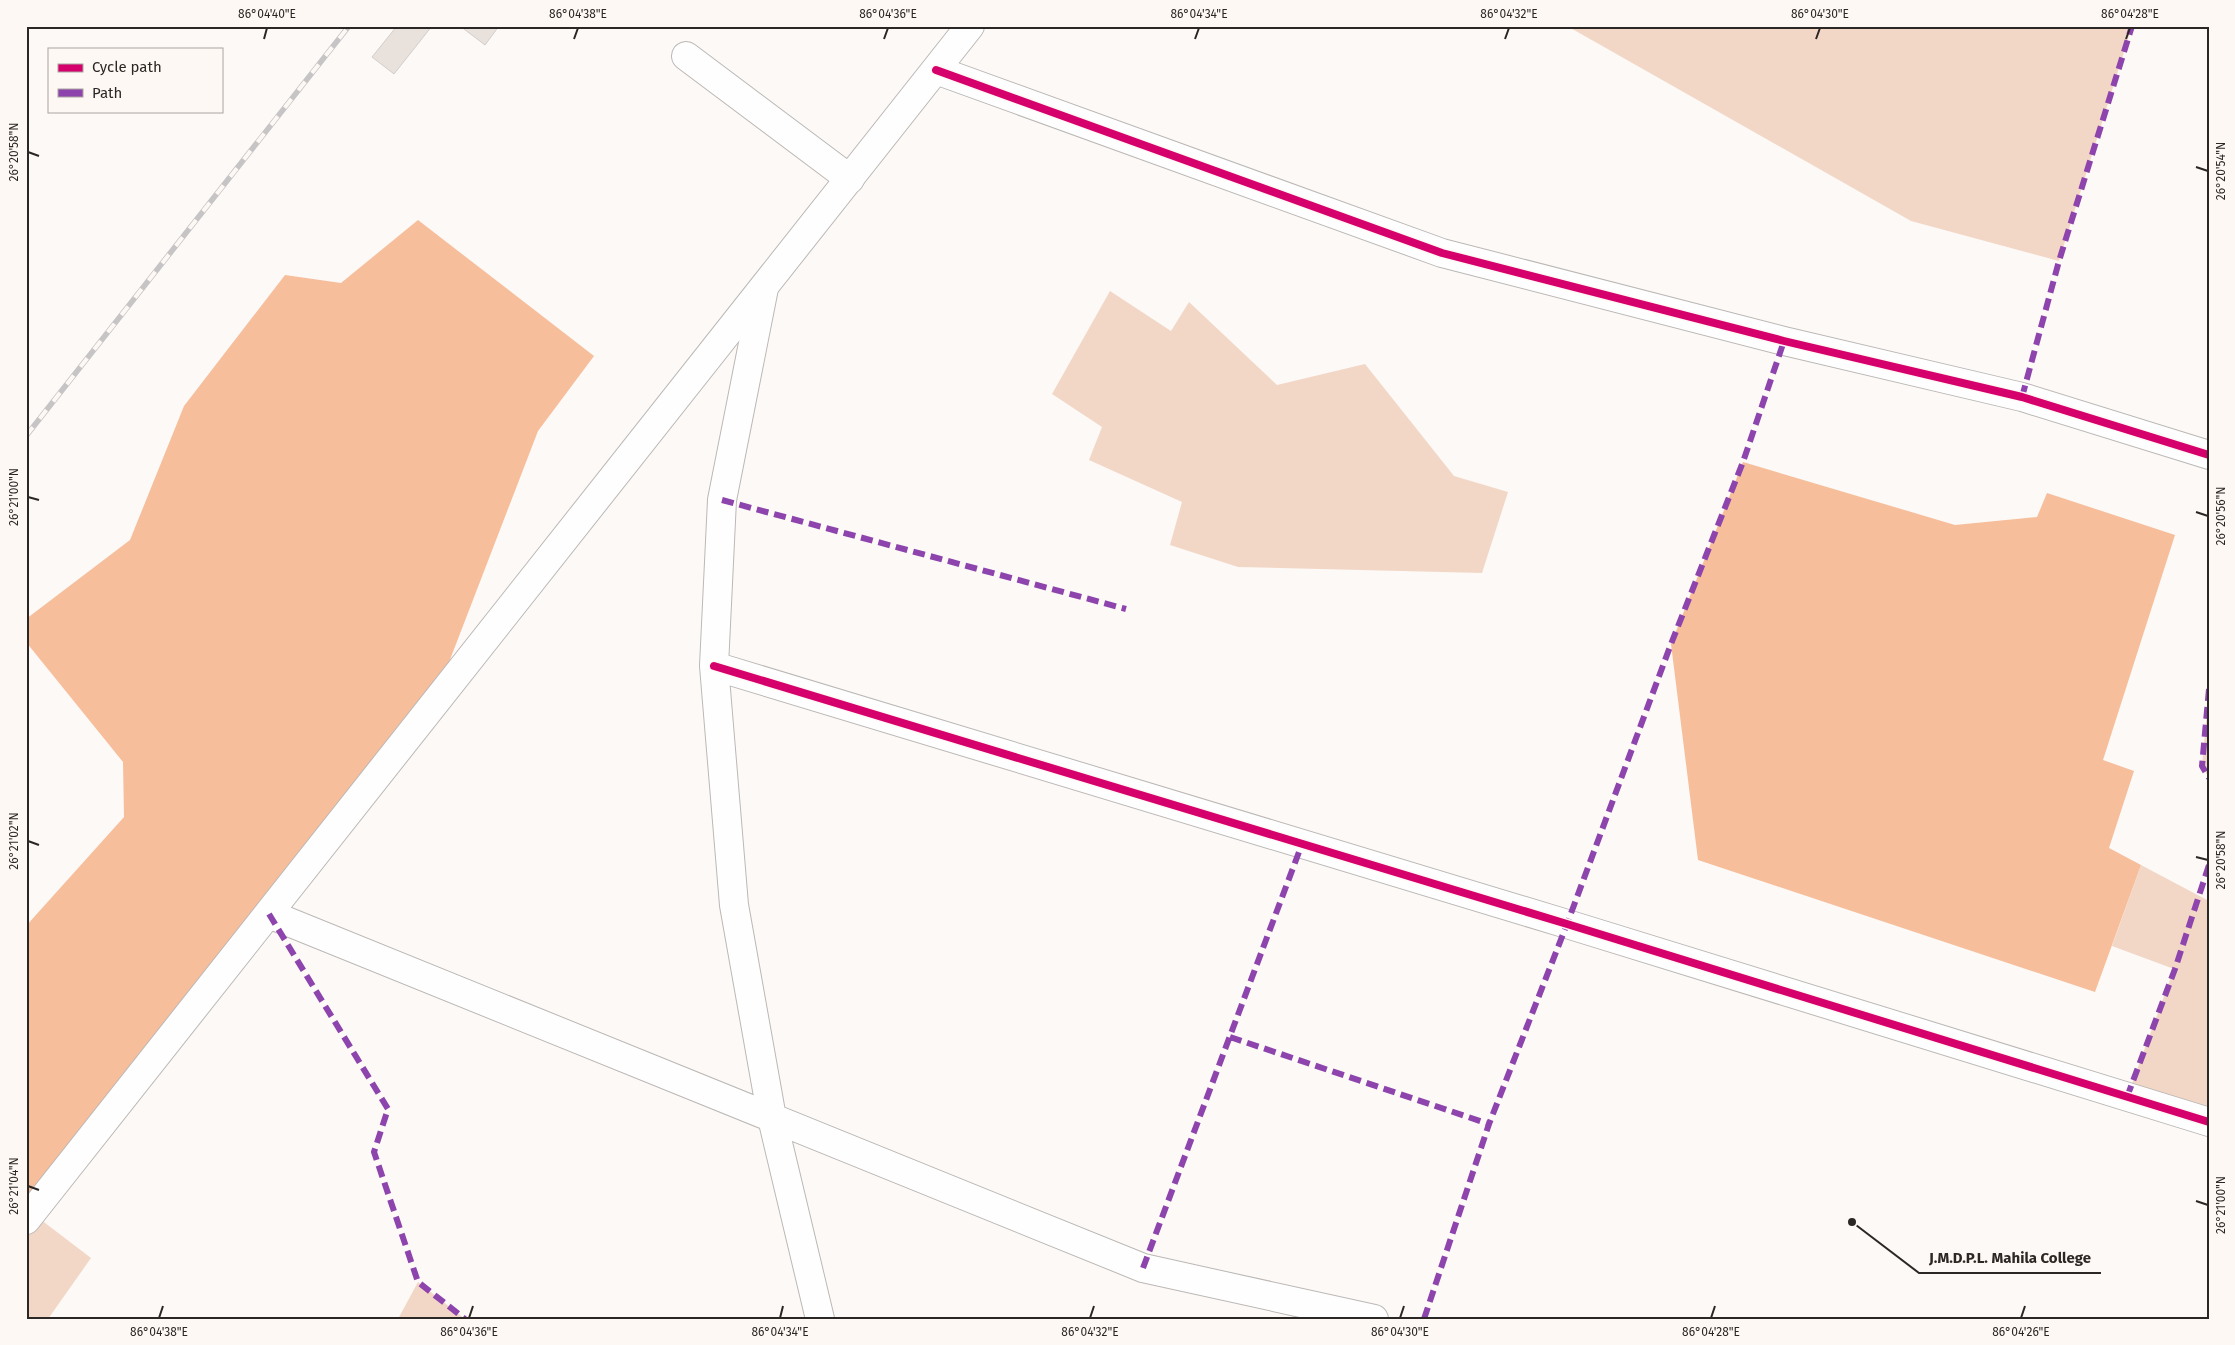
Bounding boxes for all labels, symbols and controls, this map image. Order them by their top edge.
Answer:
text: 86°04'40"E [238,7,296,21]
text: 86°04'38"E [549,7,607,21]
text: 86°04'36"E [859,7,917,21]
text: 86°04'34"E [1170,7,1228,21]
text: 86°04'32"E [1480,7,1538,21]
text: 86°04'30"E [1791,7,1849,21]
text: 86°04'28"E [2101,7,2159,21]
legend [48,48,222,112]
text: Cycle path [92,58,162,76]
text: Path [92,84,122,102]
text: 26°20'58"N [7,122,21,182]
text: 26°20'54"N [2214,142,2228,200]
text: 26°21'00"N [7,468,21,526]
text: 26°20'56"N [2214,487,2228,545]
text: 26°21'02"N [7,812,21,870]
text: 26°20'58"N [2214,830,2228,890]
text: 26°21'04"N [7,1157,21,1215]
text: 26°21'00"N [2214,1176,2228,1234]
callout: J.M.D.P.L. Mahila College [1919,1243,2101,1273]
text: J.M.D.P.L. Mahila College [1928,1249,2091,1267]
text: 86°04'38"E [130,1325,188,1339]
text: 86°04'36"E [440,1325,498,1339]
text: 86°04'34"E [751,1325,809,1339]
text: 86°04'32"E [1061,1325,1119,1339]
text: 86°04'30"E [1371,1325,1429,1339]
text: 86°04'28"E [1682,1325,1740,1339]
text: 86°04'26"E [1992,1325,2050,1339]

